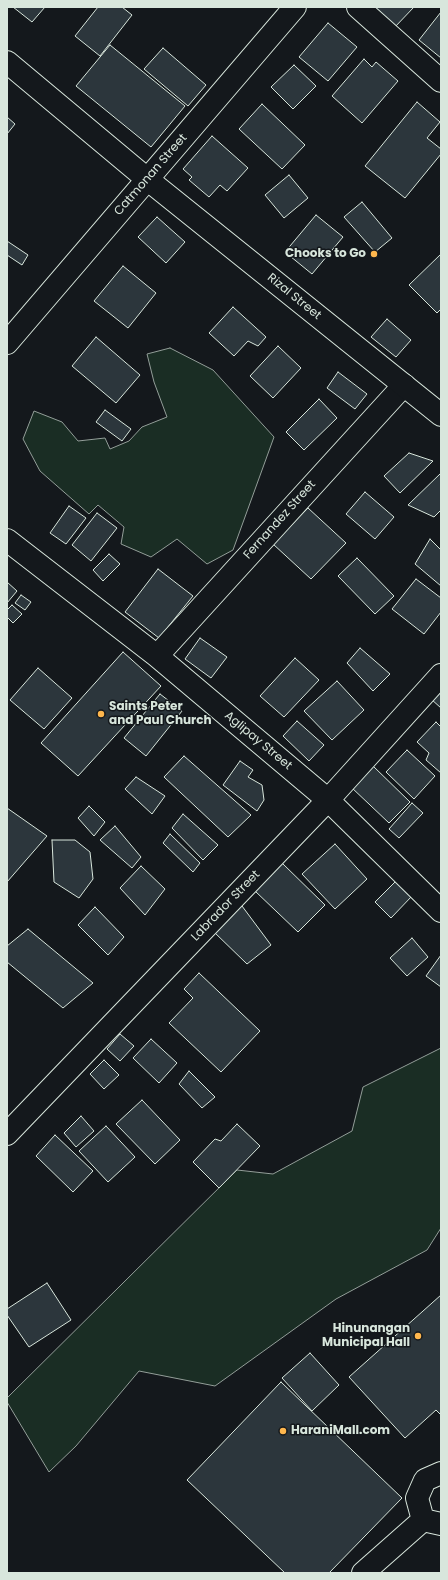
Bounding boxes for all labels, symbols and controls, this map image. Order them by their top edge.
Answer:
street label: Catmonan Street [112,131,190,219]
place label: Chooks to Go [285,247,366,261]
marker: Chooks to Go [369,249,379,259]
street label: Rizal Street [264,271,324,323]
street label: Fernandez Street [241,478,319,562]
place label: Saints Peter and Paul Church [109,700,212,728]
marker: Saints Peter and Paul Church [96,709,106,719]
street label: Aglipay Street [221,709,295,773]
street label: Labrador Street [189,868,263,944]
place label: Hinunangan Municipal Hall [322,1322,410,1350]
marker: Hinunangan Municipal Hall [413,1331,423,1341]
place label: HaraniMall.com [291,1424,390,1438]
marker: HaraniMall.com [278,1426,288,1436]

